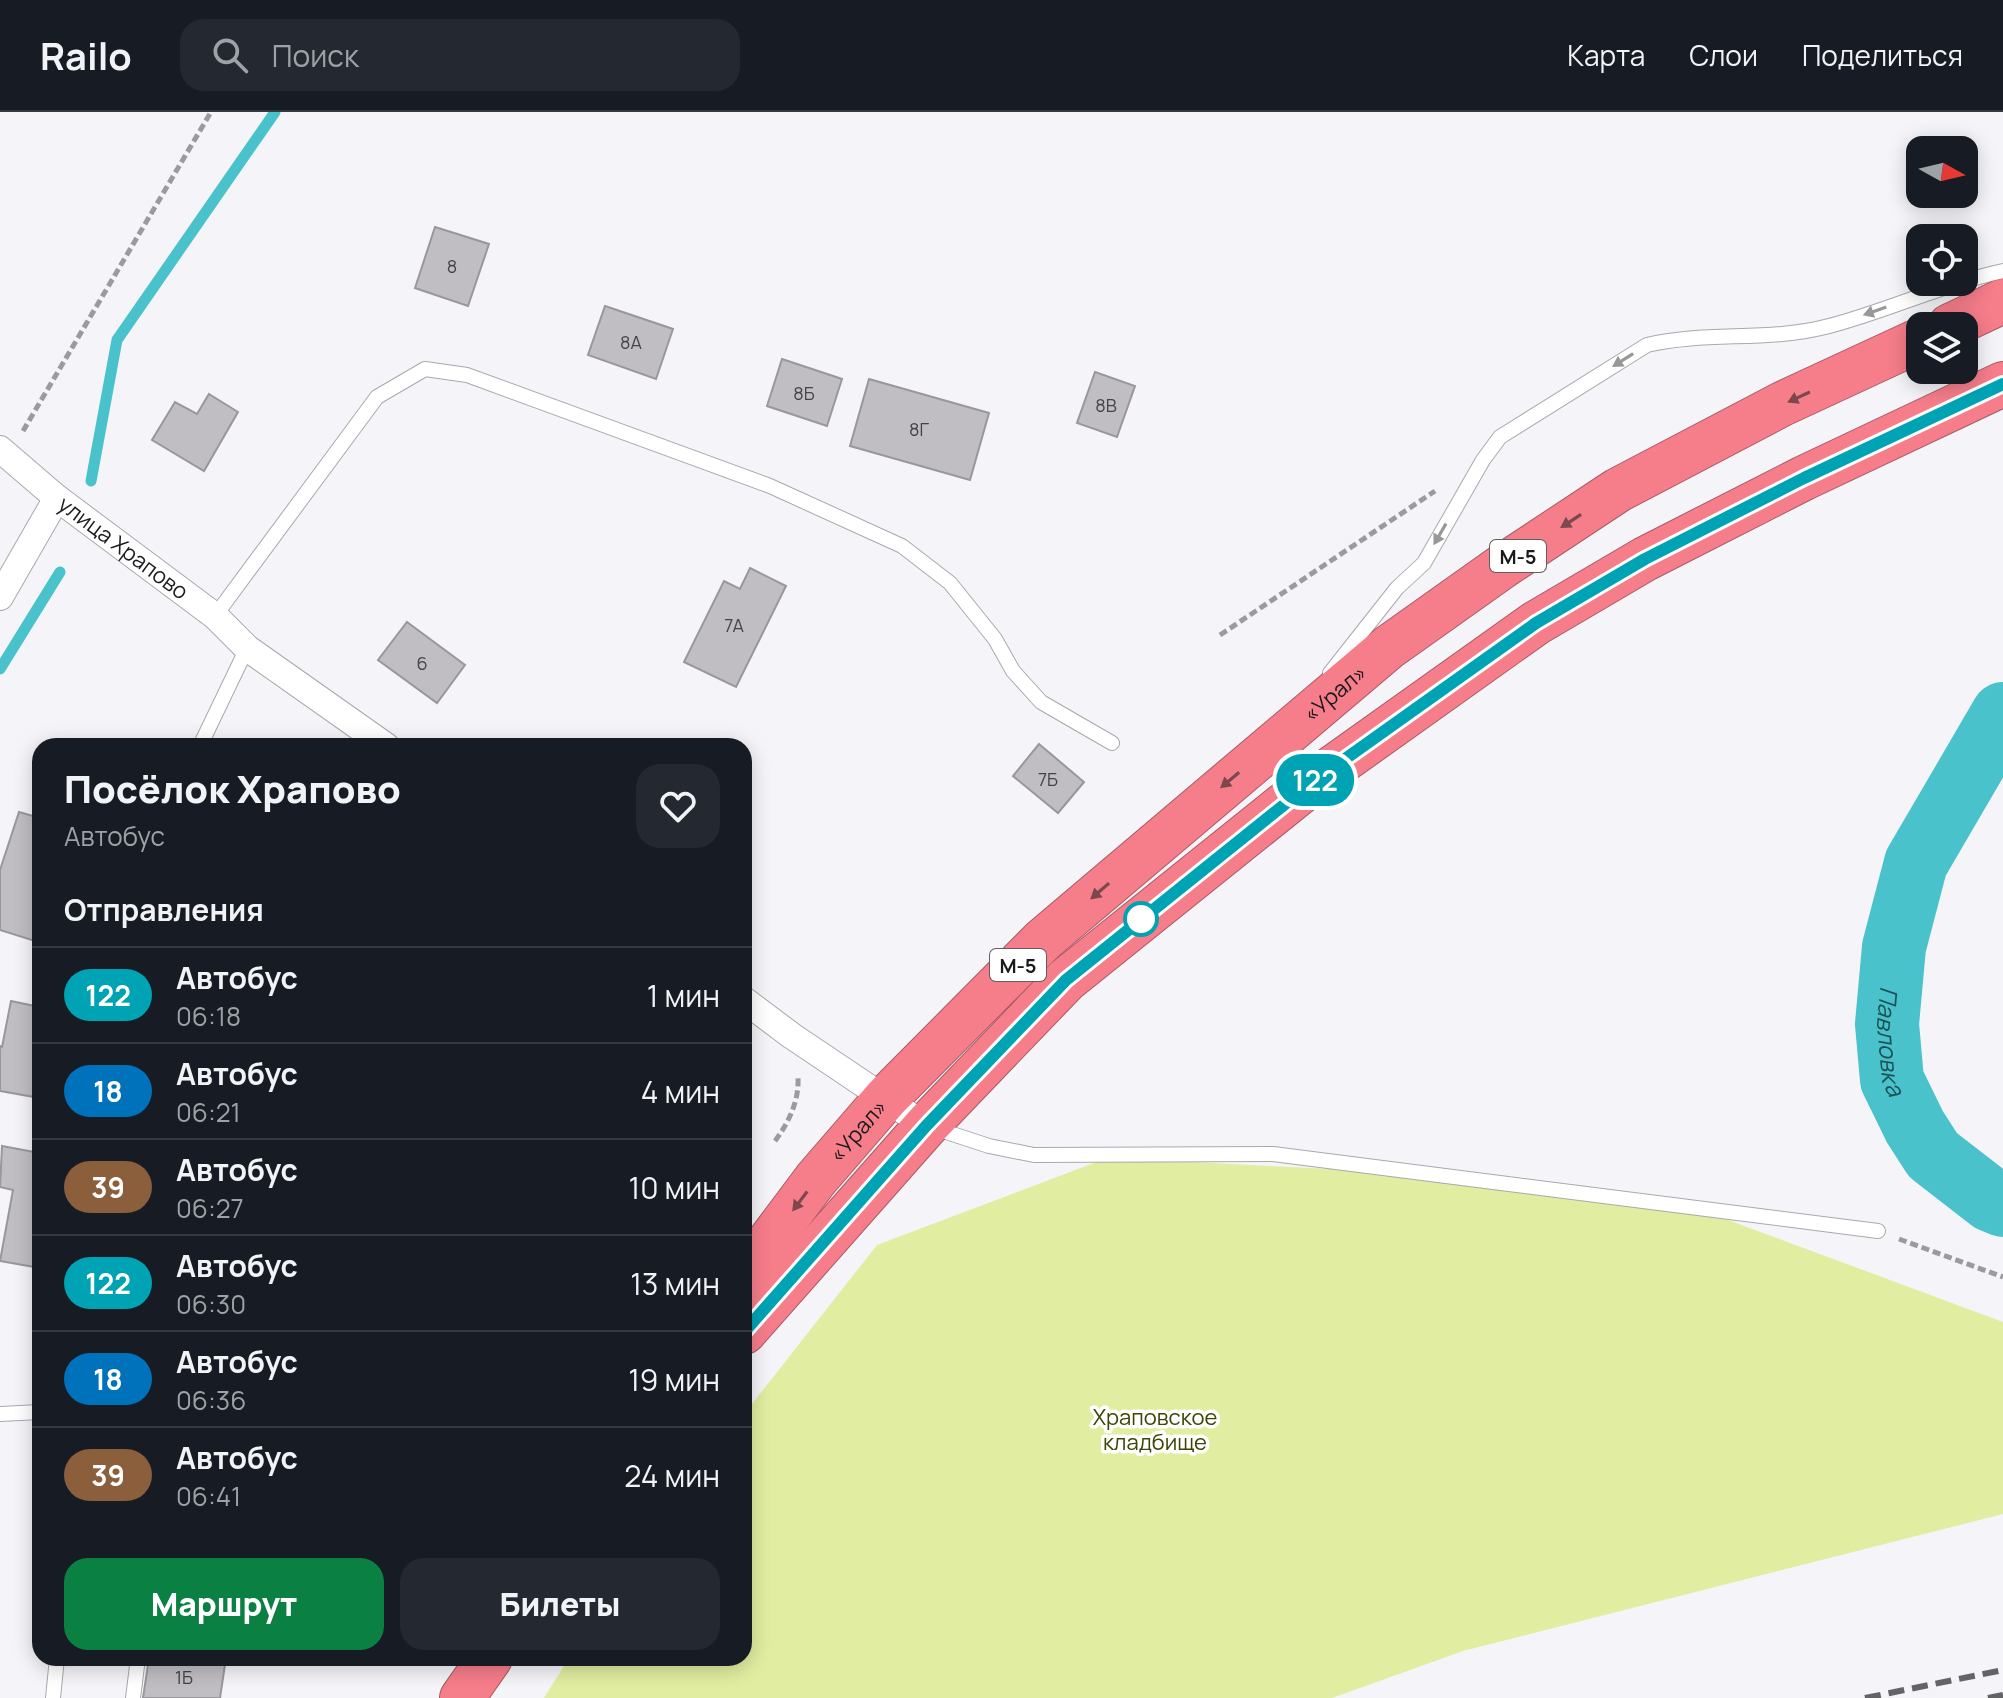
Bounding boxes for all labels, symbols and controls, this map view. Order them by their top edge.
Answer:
search box [180,19,740,91]
text: Railo [40,29,132,81]
icon: search [208,33,252,77]
text: Поиск [272,35,359,76]
text: Карта [1567,36,1645,74]
text: Слои [1689,36,1758,74]
text: Поделиться [1802,36,1963,74]
north arrow [1906,136,1978,208]
map controls [1906,136,1978,384]
button: locate [1906,224,1978,296]
house number: 8 [447,254,457,278]
one-way arrow [1863,305,1887,317]
button: layers [1906,312,1978,384]
house number: 8А [620,330,643,354]
one-way arrow [1612,352,1634,366]
house number: 8Б [793,381,815,405]
one-way arrow [1787,390,1810,403]
house number: 8В [1095,393,1117,417]
house number: 8Г [909,417,929,441]
street label: улица Храпово [52,489,195,606]
one-way arrow [1560,514,1581,529]
one-way arrow [1433,523,1447,545]
road number: М-5 [1490,540,1546,572]
house number: 7А [724,613,744,637]
house number: 6 [416,651,428,675]
street label: «Урал» [1297,658,1373,728]
line badge: 122 [1269,754,1361,806]
text: 122 [1292,761,1338,799]
text: Посёлок Храпово [64,762,401,814]
button: heart [636,764,720,848]
house number: 7Б [1038,767,1058,791]
one-way arrow [1221,771,1241,788]
text: Автобус [64,818,165,854]
one-way arrow [1090,882,1110,899]
text: Отправления [64,889,264,930]
unlabelled marker [1124,902,1158,936]
road number: М-5 [990,949,1046,981]
text: Автобус [176,957,298,998]
text: 1 мин [647,975,720,1016]
text: 122 [85,976,131,1014]
water label: Павловка [1870,985,1914,1103]
text: 06:18 [176,998,241,1034]
text: Автобус [176,1053,298,1094]
text: 4 мин [641,1071,720,1112]
text: 18 [93,1072,123,1110]
street label: «Урал» [822,1093,893,1169]
text: 06:21 [176,1094,241,1130]
text: Автобус [176,1149,298,1190]
text: 10 мин [628,1167,720,1208]
text: 39 [91,1168,125,1206]
text: 06:27 [176,1190,244,1226]
one-way arrow [792,1190,808,1212]
text: Автобус [176,1245,298,1286]
text: 13 мин [630,1263,720,1304]
text: 122 [85,1264,131,1302]
text: 06:30 [176,1286,246,1322]
text: Автобус [176,1341,298,1382]
text: 19 мин [628,1359,720,1400]
text: 18 [93,1360,123,1398]
text: 06:36 [176,1382,246,1418]
park label: Храповское кладбище [1093,1402,1217,1457]
text: Автобус [176,1437,298,1478]
text: 24 мин [624,1455,720,1496]
text: 39 [91,1456,125,1494]
text: 06:41 [176,1478,241,1514]
button: Маршрут [64,1558,384,1650]
button: Билеты [400,1558,720,1650]
house number: 1Б [175,1665,193,1689]

